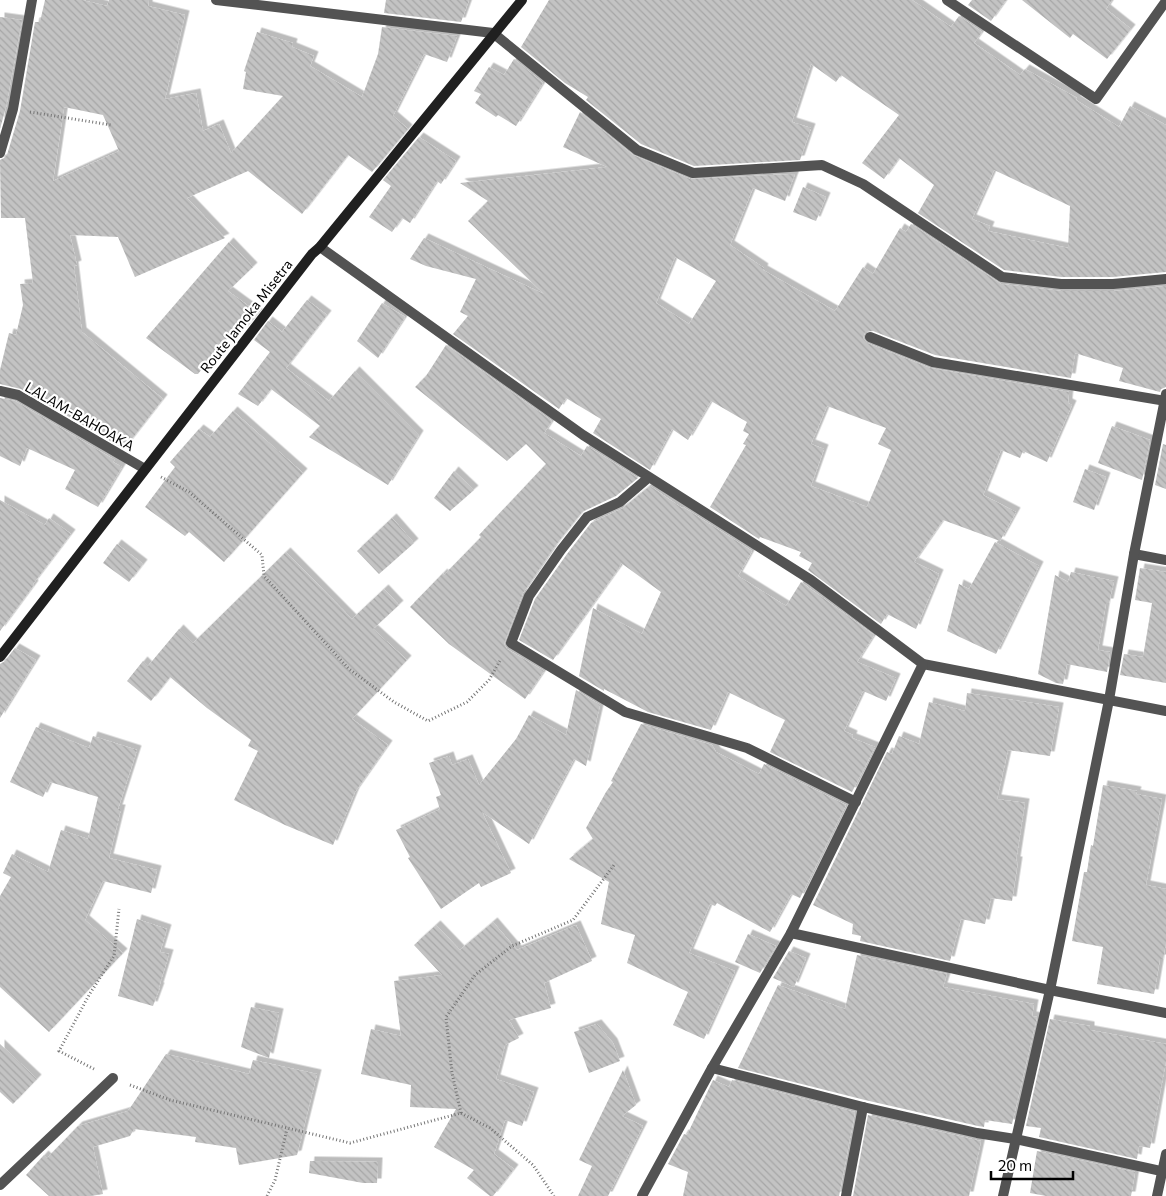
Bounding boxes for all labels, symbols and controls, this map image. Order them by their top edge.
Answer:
street label: Route Jamoka Misetra [196,256,296,376]
street label: LALAM-BAHOAKA [22,378,138,454]
scale bar [991,1148,1074,1180]
text: 20 m [998,1156,1032,1174]

